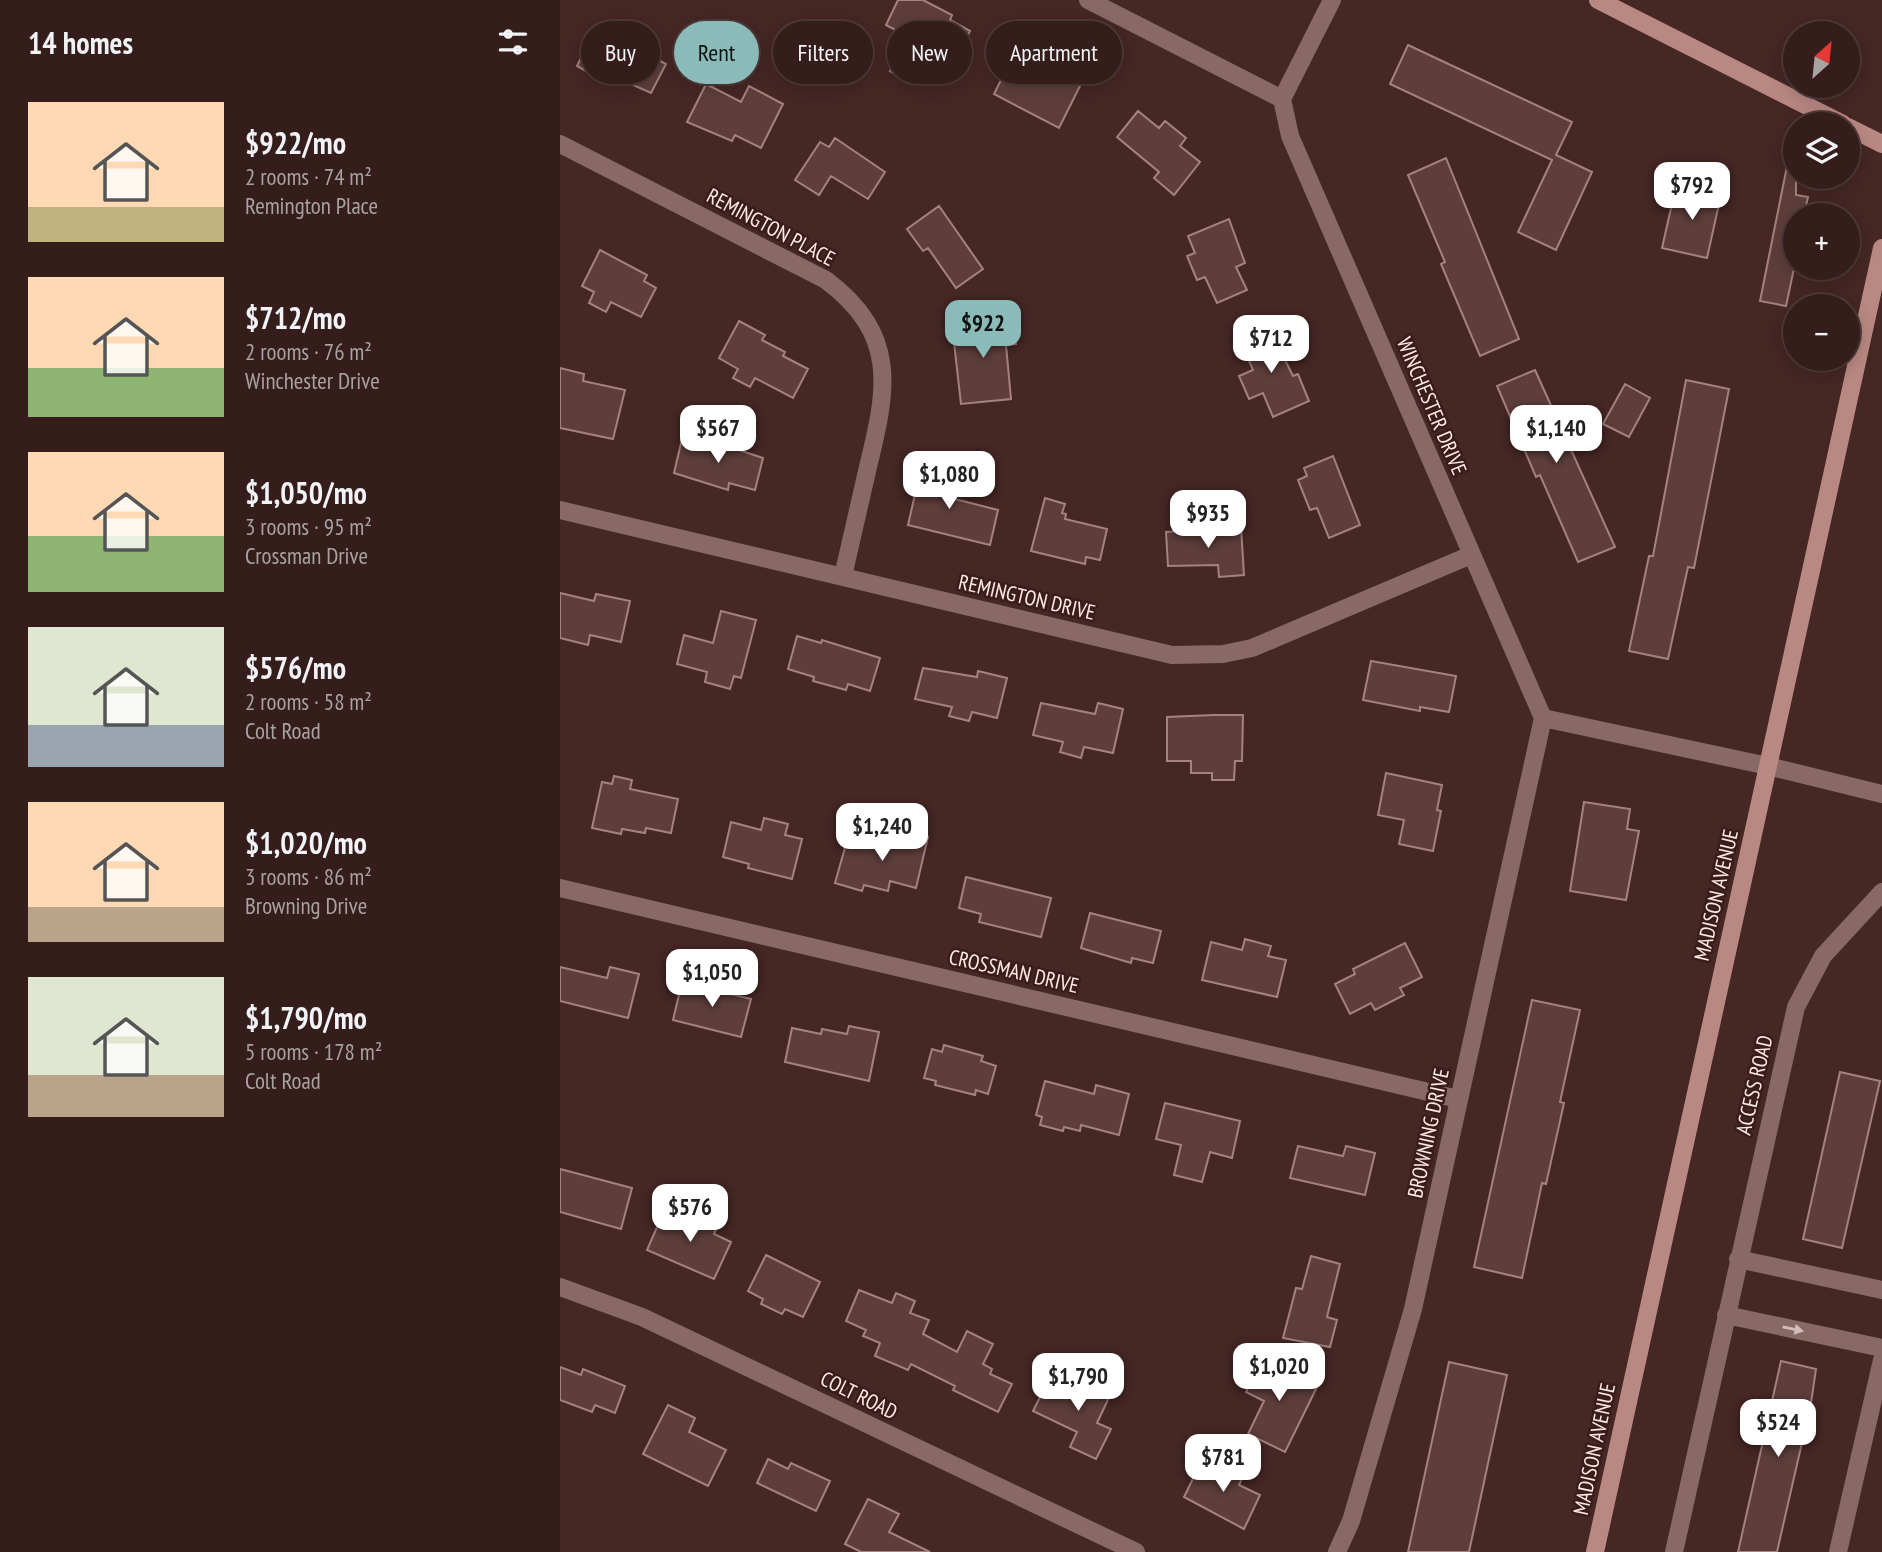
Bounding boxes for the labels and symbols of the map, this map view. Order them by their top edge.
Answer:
north arrow [1783,21,1860,98]
pin: $792 [1651,162,1733,222]
street label: REMINGTON PLACE [702,182,840,272]
pin: $922 [942,300,1024,360]
pin: $712 [1230,316,1312,375]
street label: WINCHESTER DRIVE [1391,333,1473,479]
pin: $567 [677,406,759,465]
pin: $1,140 [1499,406,1613,465]
pin: $1,080 [892,452,1006,511]
pin: $935 [1167,490,1249,550]
street label: REMINGTON DRIVE [956,568,1098,626]
pin: $1,240 [825,804,939,863]
street label: MADISON AVENUE [1688,827,1744,963]
street label: CROSSMAN DRIVE [946,943,1082,999]
pin: $1,050 [655,950,769,1009]
street label: ACCESS ROAD [1729,1033,1779,1137]
street label: BROWNING DRIVE [1401,1066,1455,1200]
pin: $576 [649,1184,731,1244]
one-way arrow [1782,1324,1804,1335]
pin: $1,020 [1222,1344,1336,1403]
pin: $1,790 [1021,1354,1135,1413]
street label: COLT ROAD [816,1365,902,1425]
street label: MADISON AVENUE [1567,1381,1621,1517]
pin: $524 [1737,1400,1819,1459]
pin: $781 [1182,1434,1264,1494]

